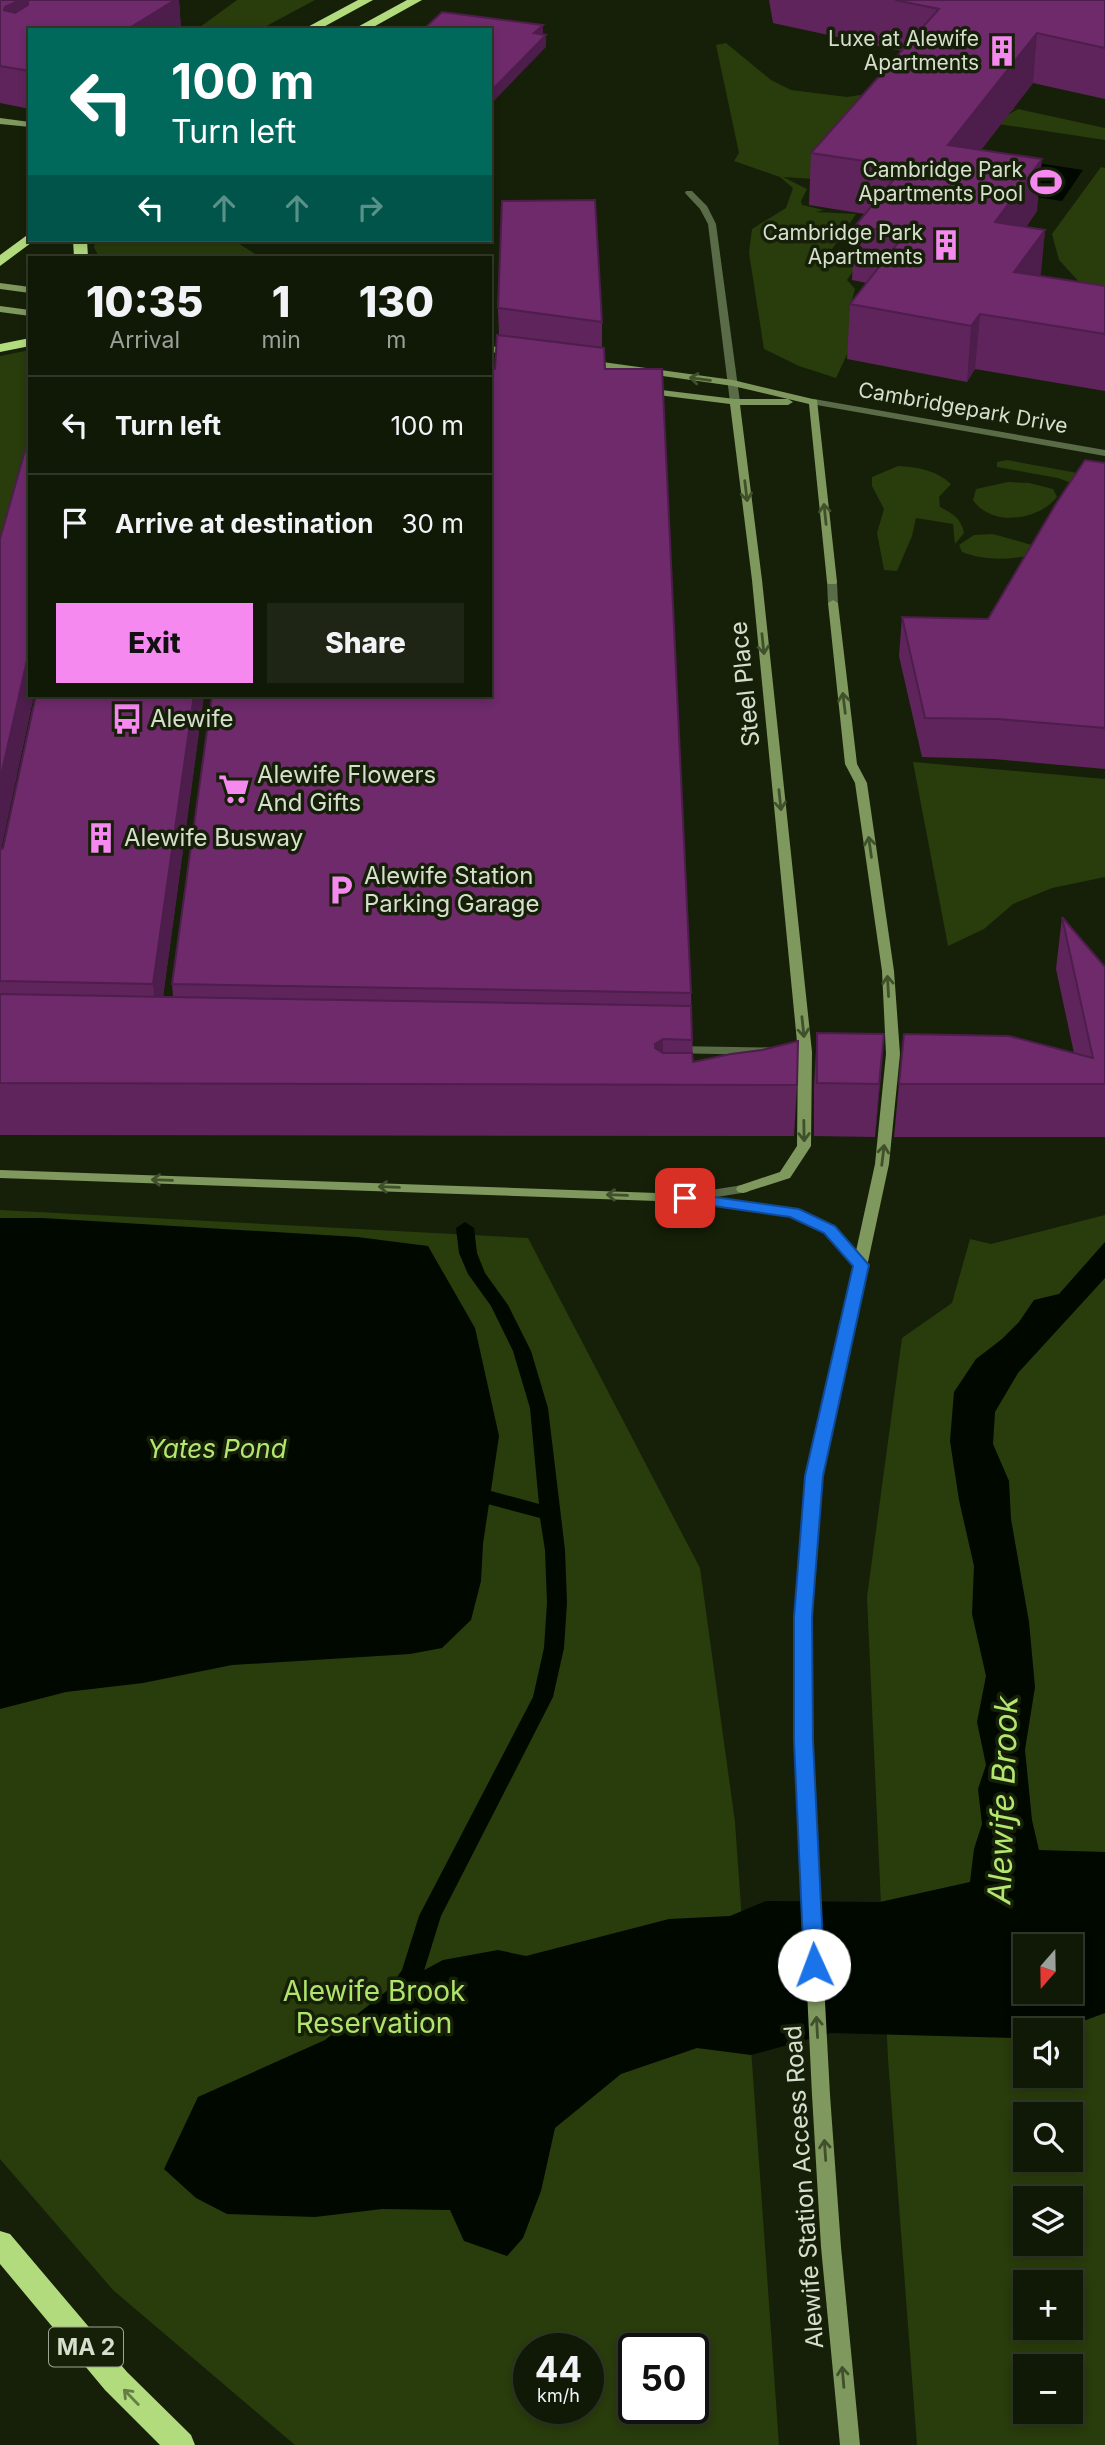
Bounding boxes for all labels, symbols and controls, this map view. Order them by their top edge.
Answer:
place label: Luxe at Alewife Apartments [828,26,979,75]
building icon: Luxe at Alewife Apartments [985,34,1019,68]
text: 100 m [171,52,315,111]
icon: left [56,56,147,147]
text: Turn left [171,112,296,151]
place label: Cambridge Park Apartments Pool [858,157,1023,206]
sports icon: Cambridge Park Apartments Pool [1029,165,1063,199]
icon: left [132,189,170,227]
icon: ahead [205,189,243,227]
icon: ahead [278,189,316,227]
icon: right [351,189,389,227]
place label: Cambridge Park Apartments [762,220,923,269]
building icon: Cambridge Park Apartments [929,228,963,262]
text: 10:35 [86,276,203,327]
text: 1 [272,276,290,327]
text: 130 [359,276,434,327]
text: Arrival [109,326,180,354]
text: min [261,326,301,354]
text: m [386,326,406,354]
one-way arrow [689,372,712,385]
street label: Cambridgepark Drive [856,377,1070,438]
icon: left [56,406,94,444]
text: Turn left [115,410,221,441]
text: 100 m [391,410,464,441]
one-way arrow [740,479,753,502]
one-way arrow [818,503,831,525]
icon: arrive [56,504,94,542]
text: Arrive at destination [115,508,374,539]
text: 30 m [401,508,464,539]
button: Exit [56,603,253,683]
button: Share [267,603,464,683]
street label: Steel Place [724,620,766,748]
one-way arrow [757,633,770,655]
one-way arrow [837,692,850,715]
bus stop icon: Alewife [110,702,144,736]
place label: Alewife [150,704,234,733]
place label: Alewife Flowers And Gifts [257,760,436,817]
supermarket icon: Alewife Flowers And Gifts [217,772,251,806]
one-way arrow [773,789,786,811]
building icon: Alewife Busway [84,821,118,855]
place label: Alewife Busway [124,823,303,852]
one-way arrow [863,836,876,859]
place label: Alewife Station Parking Garage [364,861,539,918]
parking icon: Alewife Station Parking Garage [324,873,358,907]
one-way arrow [882,975,895,998]
one-way arrow [796,1015,809,1038]
one-way arrow [797,1119,811,1142]
one-way arrow [877,1145,890,1167]
pin [655,1168,715,1228]
one-way arrow [151,1173,174,1186]
icon: arrive [666,1179,704,1217]
one-way arrow [378,1181,401,1194]
one-way arrow [605,1189,628,1202]
water label: Yates Pond [147,1433,287,1464]
water label: Alewife Brook [979,1694,1026,1906]
position arrow [777,1928,851,2002]
north arrow [1013,1934,1083,2004]
map controls [1013,1934,1083,2424]
park label: Alewife Brook Reservation [283,1974,465,2040]
one-way arrow [811,2016,824,2039]
button: sound [1013,2018,1083,2088]
street label: Alewife Station Access Road [778,2024,829,2350]
button: search [1013,2102,1083,2172]
one-way arrow [818,2140,831,2162]
button: layers [1013,2186,1083,2256]
button: + [1013,2270,1083,2340]
road number: MA 2 [49,2328,123,2366]
speed limit sign: 50 [618,2333,709,2424]
text: 44 [535,2348,582,2390]
button: − [1013,2354,1083,2424]
one-way arrow [836,2366,849,2389]
text: km/h [537,2385,580,2406]
one-way arrow [123,2389,140,2406]

